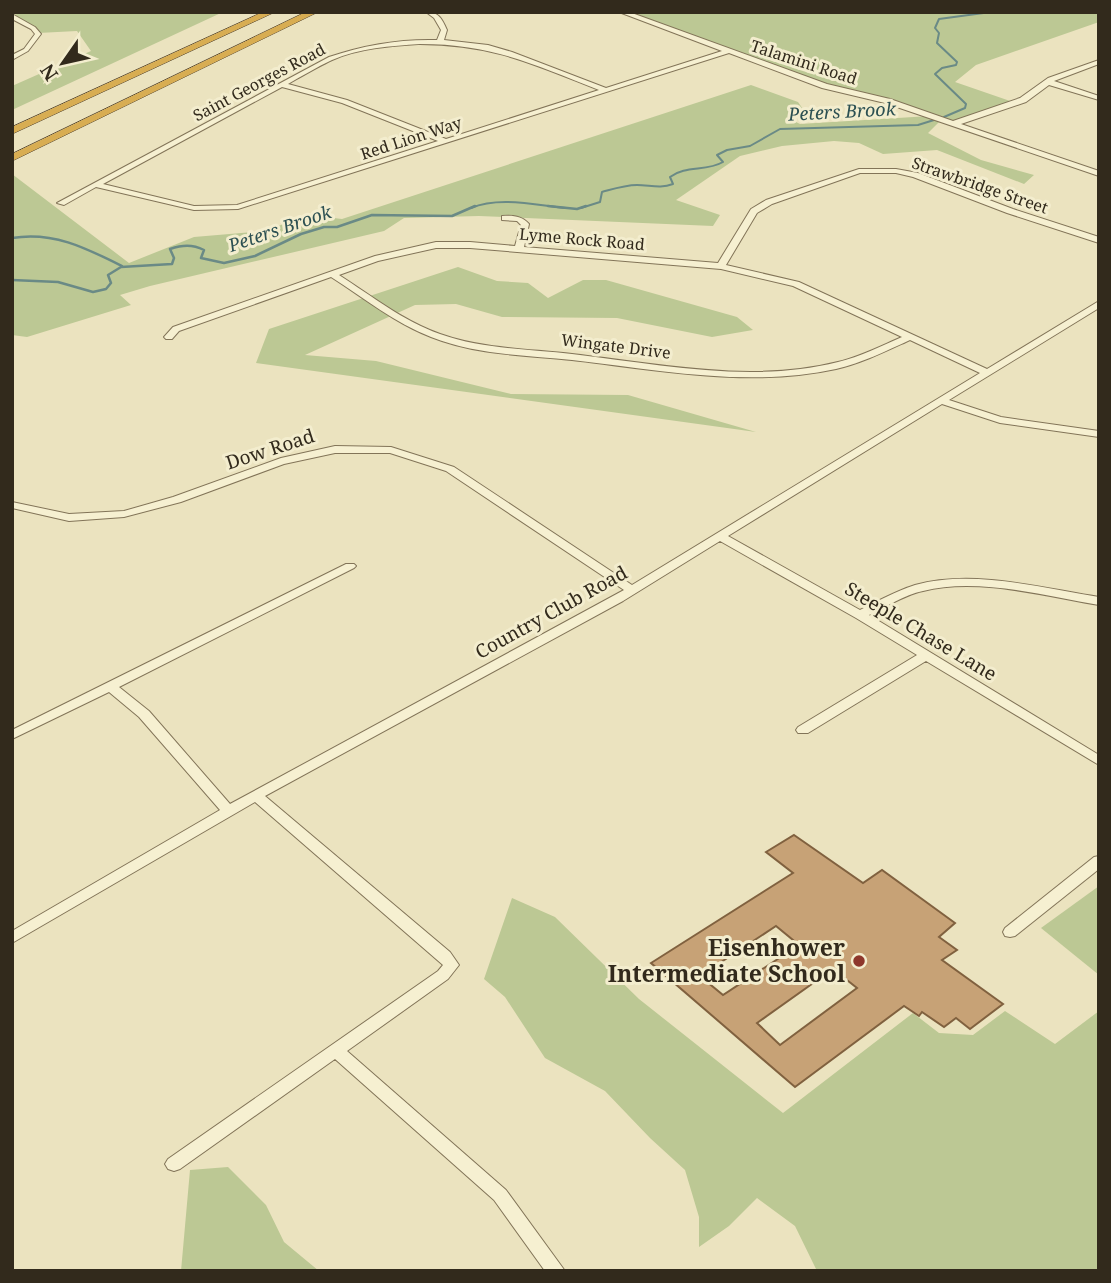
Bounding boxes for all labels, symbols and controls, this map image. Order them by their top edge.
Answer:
north arrow [28,28,98,98]
street label: Talamini Road [748,34,860,90]
street label: Saint Georges Road [189,38,329,126]
text: N [34,59,64,86]
water label: Peters Brook [787,96,897,126]
street label: Red Lion Way [358,111,465,165]
street label: Strawbridge Street [909,151,1051,219]
water label: Peters Brook [224,199,335,257]
street label: Lyme Rock Road [518,223,646,255]
street label: Wingate Drive [560,328,672,364]
street label: Dow Road [222,422,318,476]
street label: Country Club Road [470,559,632,665]
street label: Steeple Chase Lane [840,575,1002,687]
place label: Eisenhower Intermediate School [608,931,845,989]
marker: Eisenhower Intermediate School [851,953,867,969]

